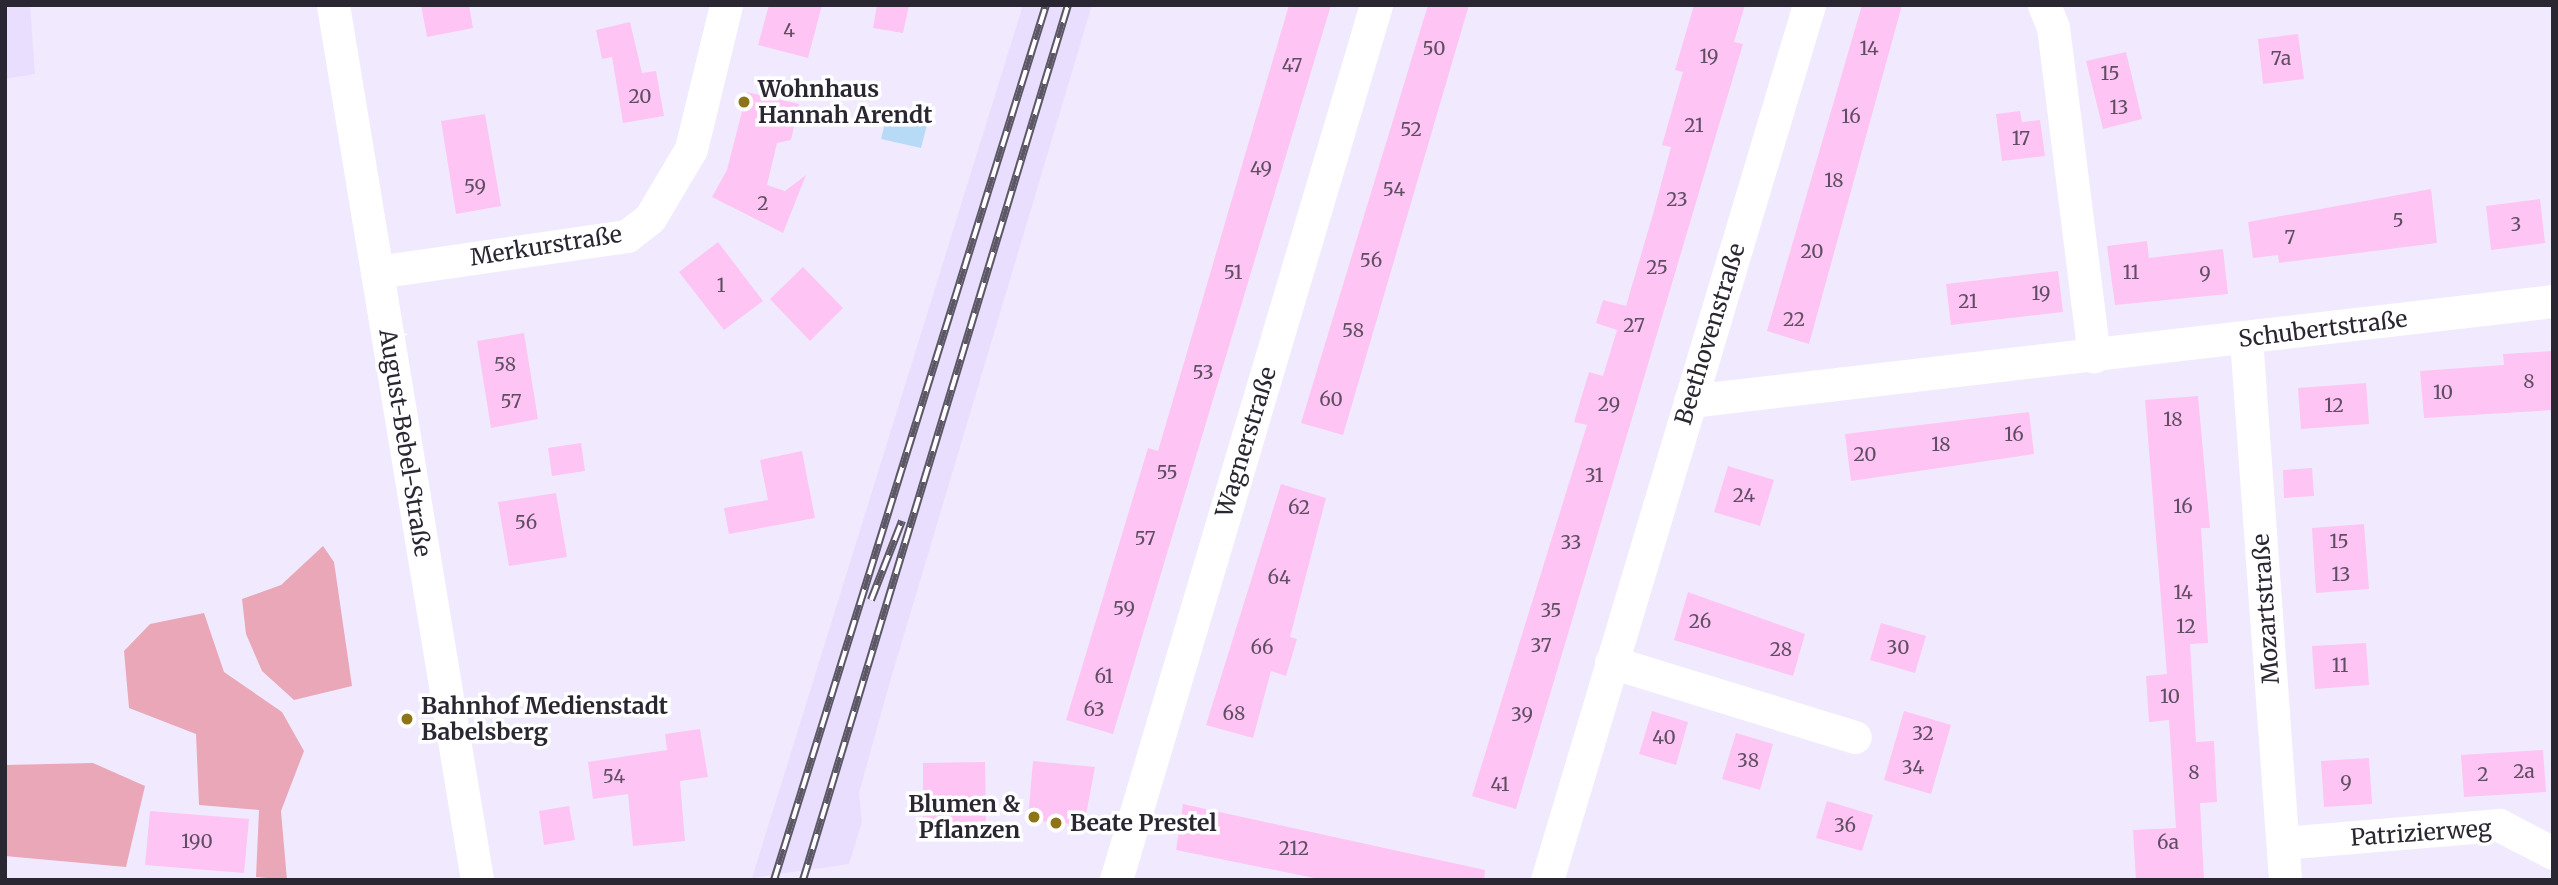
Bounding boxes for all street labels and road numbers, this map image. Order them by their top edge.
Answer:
street label: Merkurstraße [468,220,624,272]
street label: Beethovenstraße [1669,240,1751,428]
street label: Schubertstraße [2237,305,2409,353]
street label: August-Bebel-Straße [373,327,437,559]
street label: Wagnerstraße [1210,363,1282,521]
street label: Mozartstraße [2247,533,2285,685]
street label: Patrizierweg [2349,814,2493,852]

